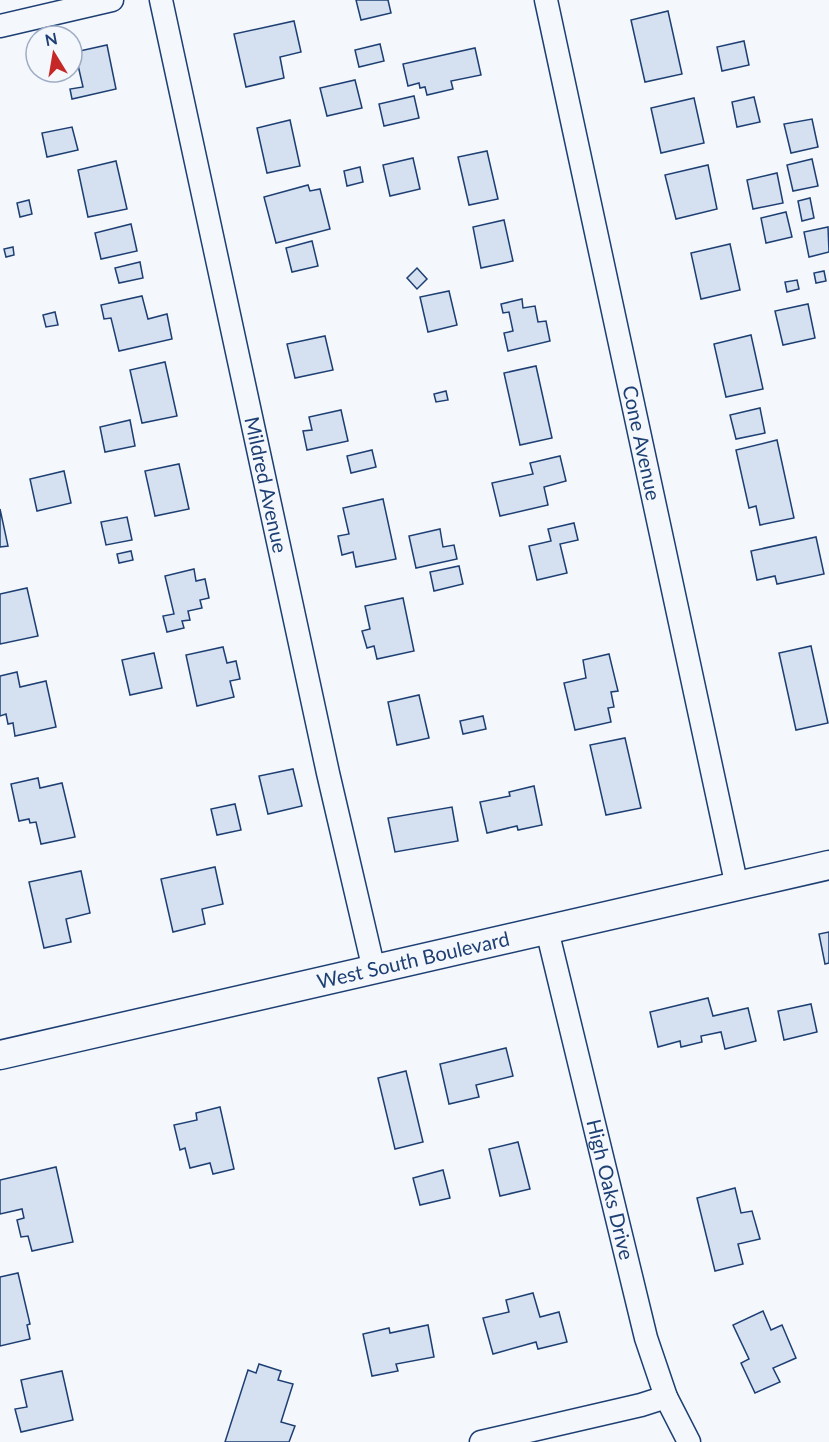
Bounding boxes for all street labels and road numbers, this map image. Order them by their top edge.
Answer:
street label: Cone Avenue [618,383,666,502]
street label: Mildred Avenue [240,414,293,555]
street label: West South Boulevard [315,926,511,993]
street label: High Oaks Drive [582,1116,640,1262]

